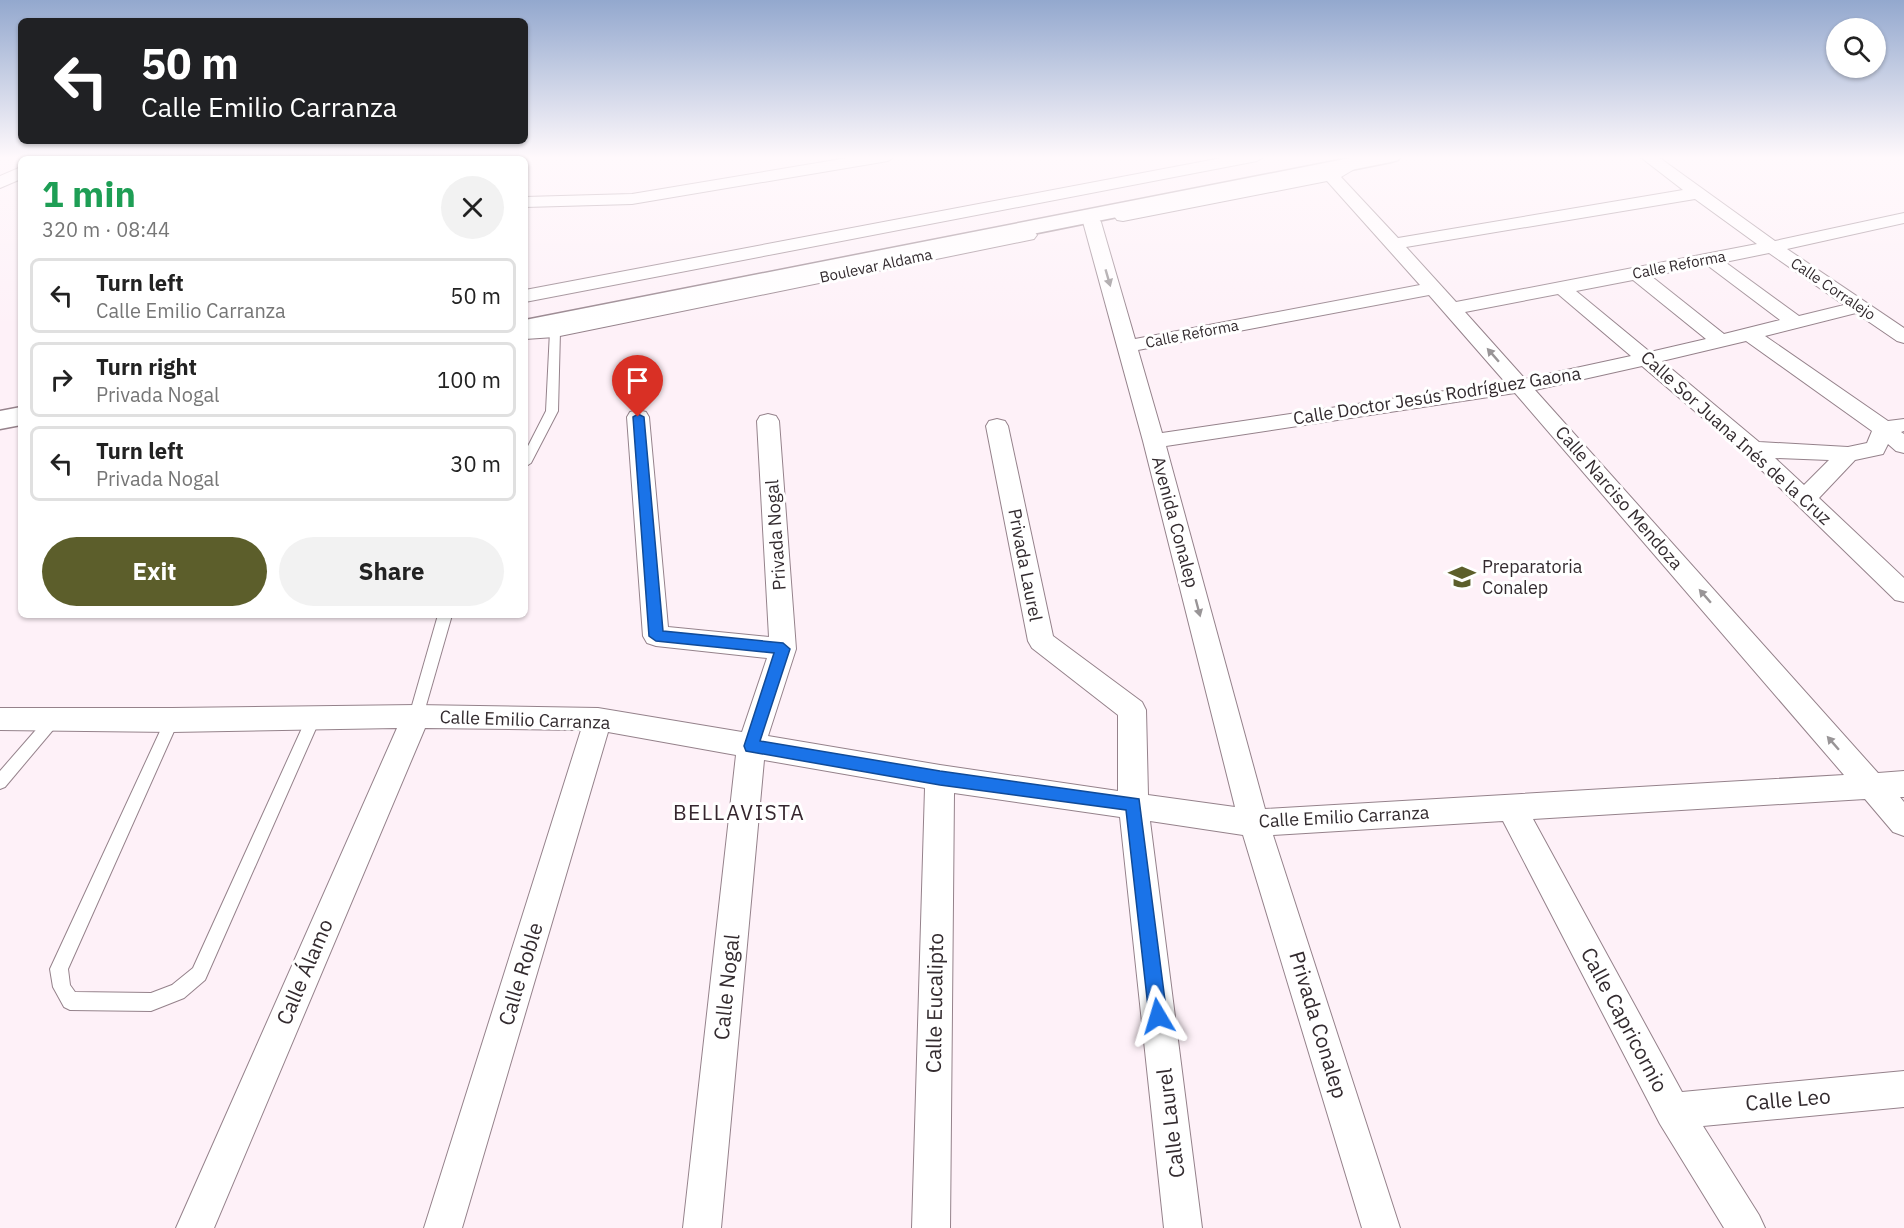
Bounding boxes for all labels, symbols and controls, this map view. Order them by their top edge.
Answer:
map controls [1826,18,1886,78]
button: search [1826,18,1886,78]
text: 50 m [141,36,239,91]
icon: left [42,42,120,120]
text: Calle Emilio Carranza [141,89,397,124]
text: 1 min [42,170,136,217]
button: close [441,176,504,239]
text: 320 m · 08:44 [42,216,170,243]
street label: Boulevar Aldama [818,244,934,287]
street label: Calle Reforma [1631,246,1727,283]
street label: Calle Corralejo [1787,253,1879,324]
text: Turn left [96,268,184,297]
one-way arrow [1104,269,1113,287]
icon: left [45,279,78,312]
text: 50 m [450,281,501,310]
text: Calle Emilio Carranza [96,297,286,324]
street label: Calle Reforma [1144,315,1240,352]
street label: Calle Sor Juana Inés de la Cruz [1636,346,1837,530]
one-way arrow [1487,348,1500,363]
text: Turn right [96,352,197,381]
pin [612,355,663,417]
street label: Calle Doctor Jesús Rodríguez Gaona [1291,361,1583,430]
icon: right [45,363,78,396]
icon: arrive [621,364,654,397]
text: 100 m [437,365,501,394]
text: Privada Nogal [96,381,220,408]
street label: Calle Narciso Mendoza [1551,421,1688,575]
text: Turn left [96,436,184,465]
icon: left [45,447,78,480]
text: 30 m [450,449,501,478]
street label: Avenida Conalep [1147,454,1204,590]
text: Privada Nogal [96,465,220,492]
street label: Privada Nogal [760,479,791,591]
street label: Privada Laurel [1003,506,1048,623]
button: Exit [42,537,267,606]
button: Share [279,537,504,606]
place label: Preparatoria Conalep [1482,555,1583,599]
school or university icon: Preparatoria Conalep [1447,562,1477,592]
one-way arrow [1699,589,1712,604]
one-way arrow [1194,599,1203,617]
street label: Calle Emilio Carranza [439,705,611,734]
one-way arrow [1826,735,1840,750]
district label: BELLAVISTA [673,798,805,826]
street label: Calle Emilio Carranza [1258,801,1430,832]
street label: Calle Álamo [269,914,339,1029]
street label: Calle Roble [491,919,549,1029]
street label: Calle Nogal [707,932,746,1041]
street label: Calle Eucalipto [919,933,949,1073]
street label: Calle Capricornio [1575,942,1675,1097]
street label: Privada Conalep [1283,948,1355,1102]
position arrow [1126,984,1190,1048]
street label: Calle Laurel [1149,1066,1191,1180]
street label: Calle Leo [1744,1081,1832,1117]

